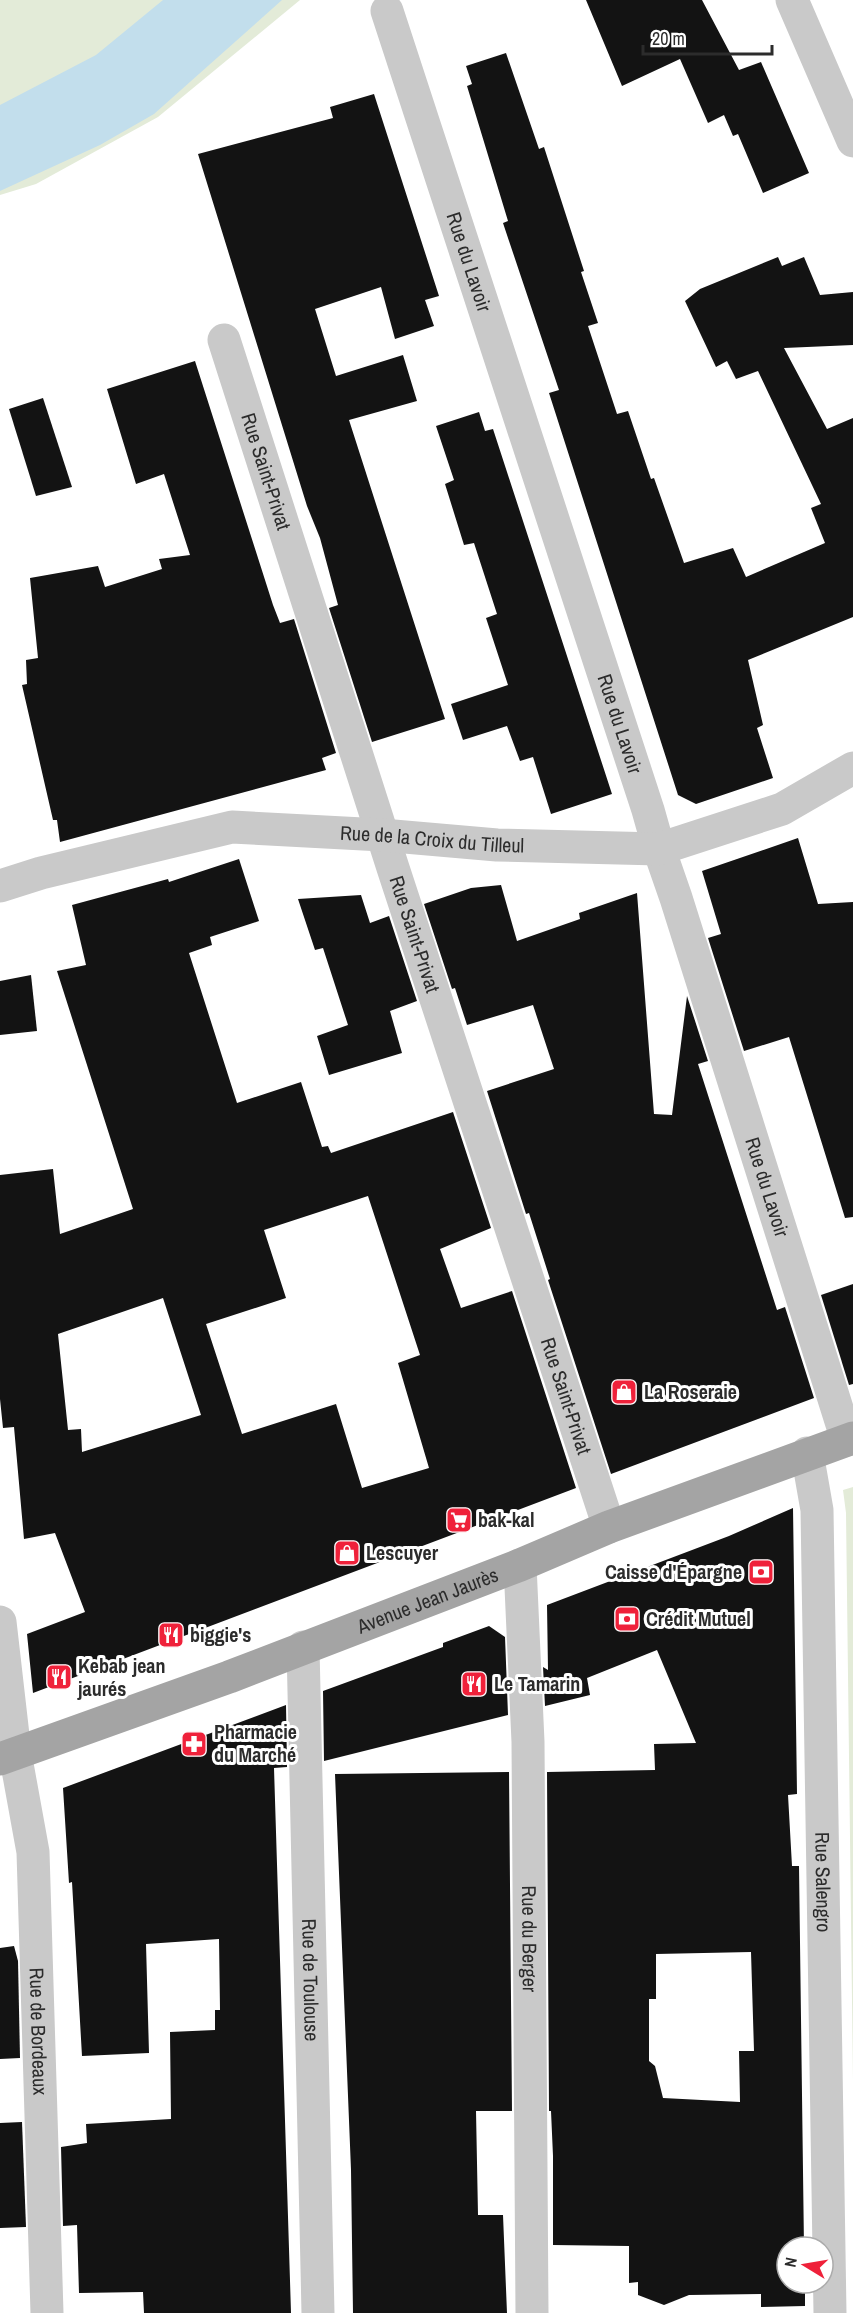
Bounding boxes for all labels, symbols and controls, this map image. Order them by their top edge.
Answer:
scale bar [643,18,772,56]
text: 20 m [652,26,685,51]
street label: Rue du Lavoir [441,209,498,315]
street label: Rue Saint-Privat [235,409,298,534]
street label: Rue du Lavoir [592,671,649,777]
street label: Rue de la Croix du Tilleul [339,819,524,859]
street label: Rue Saint-Privat [383,872,447,996]
street label: Rue du Lavoir [739,1134,796,1241]
street label: Rue Saint-Privat [535,1334,598,1458]
shop icon: La Roseraie [609,1377,639,1407]
place label: La Roseraie [644,1378,737,1405]
supermarket icon: bak-kal [444,1505,474,1535]
place label: bak-kal [478,1506,535,1533]
shop icon: Lescuyer [332,1538,362,1568]
place label: Lescuyer [366,1539,439,1566]
bank icon: Caisse d'Épargne [746,1557,776,1587]
place label: Caisse d'Épargne [605,1558,742,1585]
street label: Avenue Jean Jaurès [352,1561,502,1640]
bank icon: Crédit Mutuel [612,1604,642,1634]
place label: Crédit Mutuel [646,1605,751,1632]
restaurant icon: biggie's [156,1620,186,1650]
place label: biggie's [190,1621,251,1648]
place label: Kebab jean jaurés [77,1652,166,1702]
restaurant icon: Kebab jean jaurés [44,1662,74,1692]
restaurant icon: Le Tamarin [459,1669,489,1699]
place label: Le Tamarin [494,1670,580,1697]
place label: Pharmacie du Marché [214,1718,297,1768]
pharmacy icon: Pharmacie du Marché [179,1729,209,1759]
street label: Rue Salengro [809,1832,838,1932]
street label: Rue du Berger [516,1885,544,1993]
street label: Rue de Toulouse [296,1918,326,2042]
street label: Rue de Bordeaux [24,1967,54,2096]
north arrow [775,2235,835,2295]
text: N [779,2255,802,2269]

